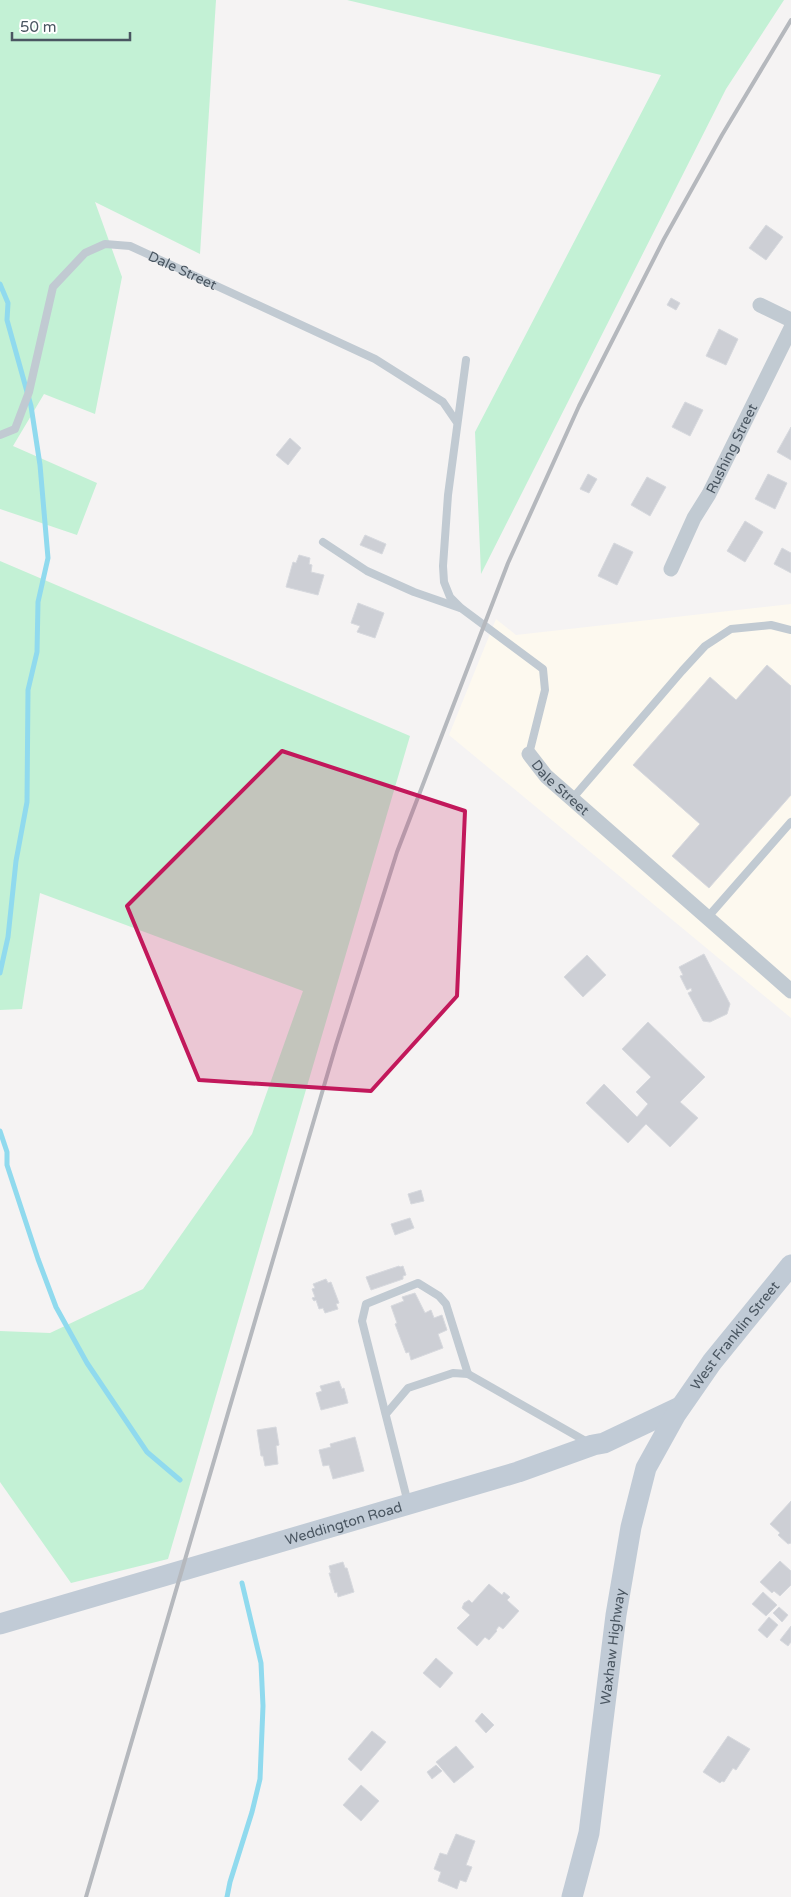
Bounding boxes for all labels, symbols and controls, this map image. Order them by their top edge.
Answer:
scale bar [12,10,130,42]
text: 50 m [20,18,57,36]
street label: Dale Street [145,248,220,294]
street label: Rushing Street [703,400,762,497]
street label: Dale Street [528,756,593,819]
street label: West Franklin Street [687,1277,784,1393]
street label: Weddington Road [283,1498,404,1549]
street label: Waxhaw Highway [597,1587,629,1706]

